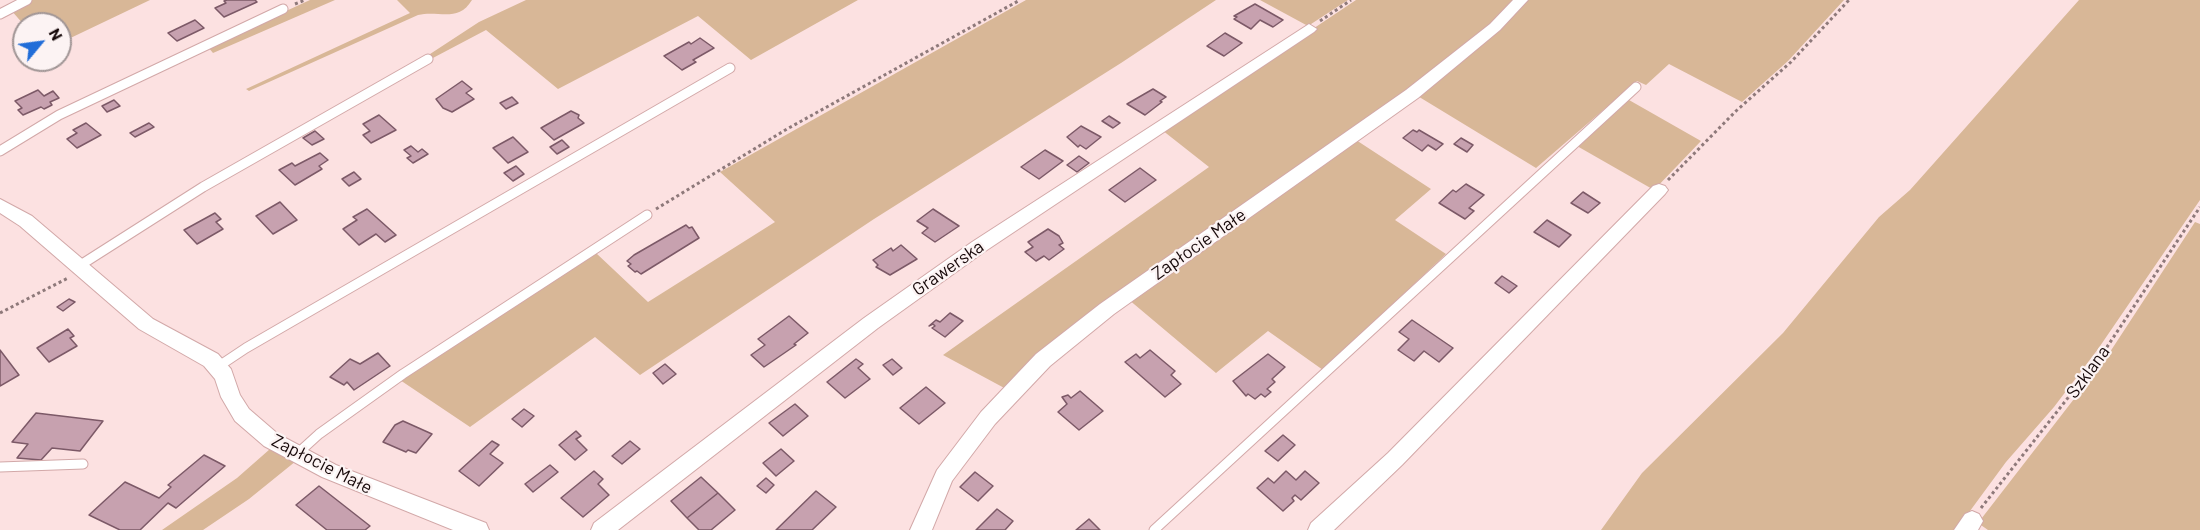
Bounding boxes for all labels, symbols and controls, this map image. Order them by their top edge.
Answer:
north arrow [12,12,72,72]
text: N [46,25,67,43]
street label: Zapłocie Małe [1148,204,1250,284]
street label: Grawerska [908,236,988,300]
street label: Szklana [2062,341,2114,403]
street label: Zapłocie Małe [268,429,376,499]

